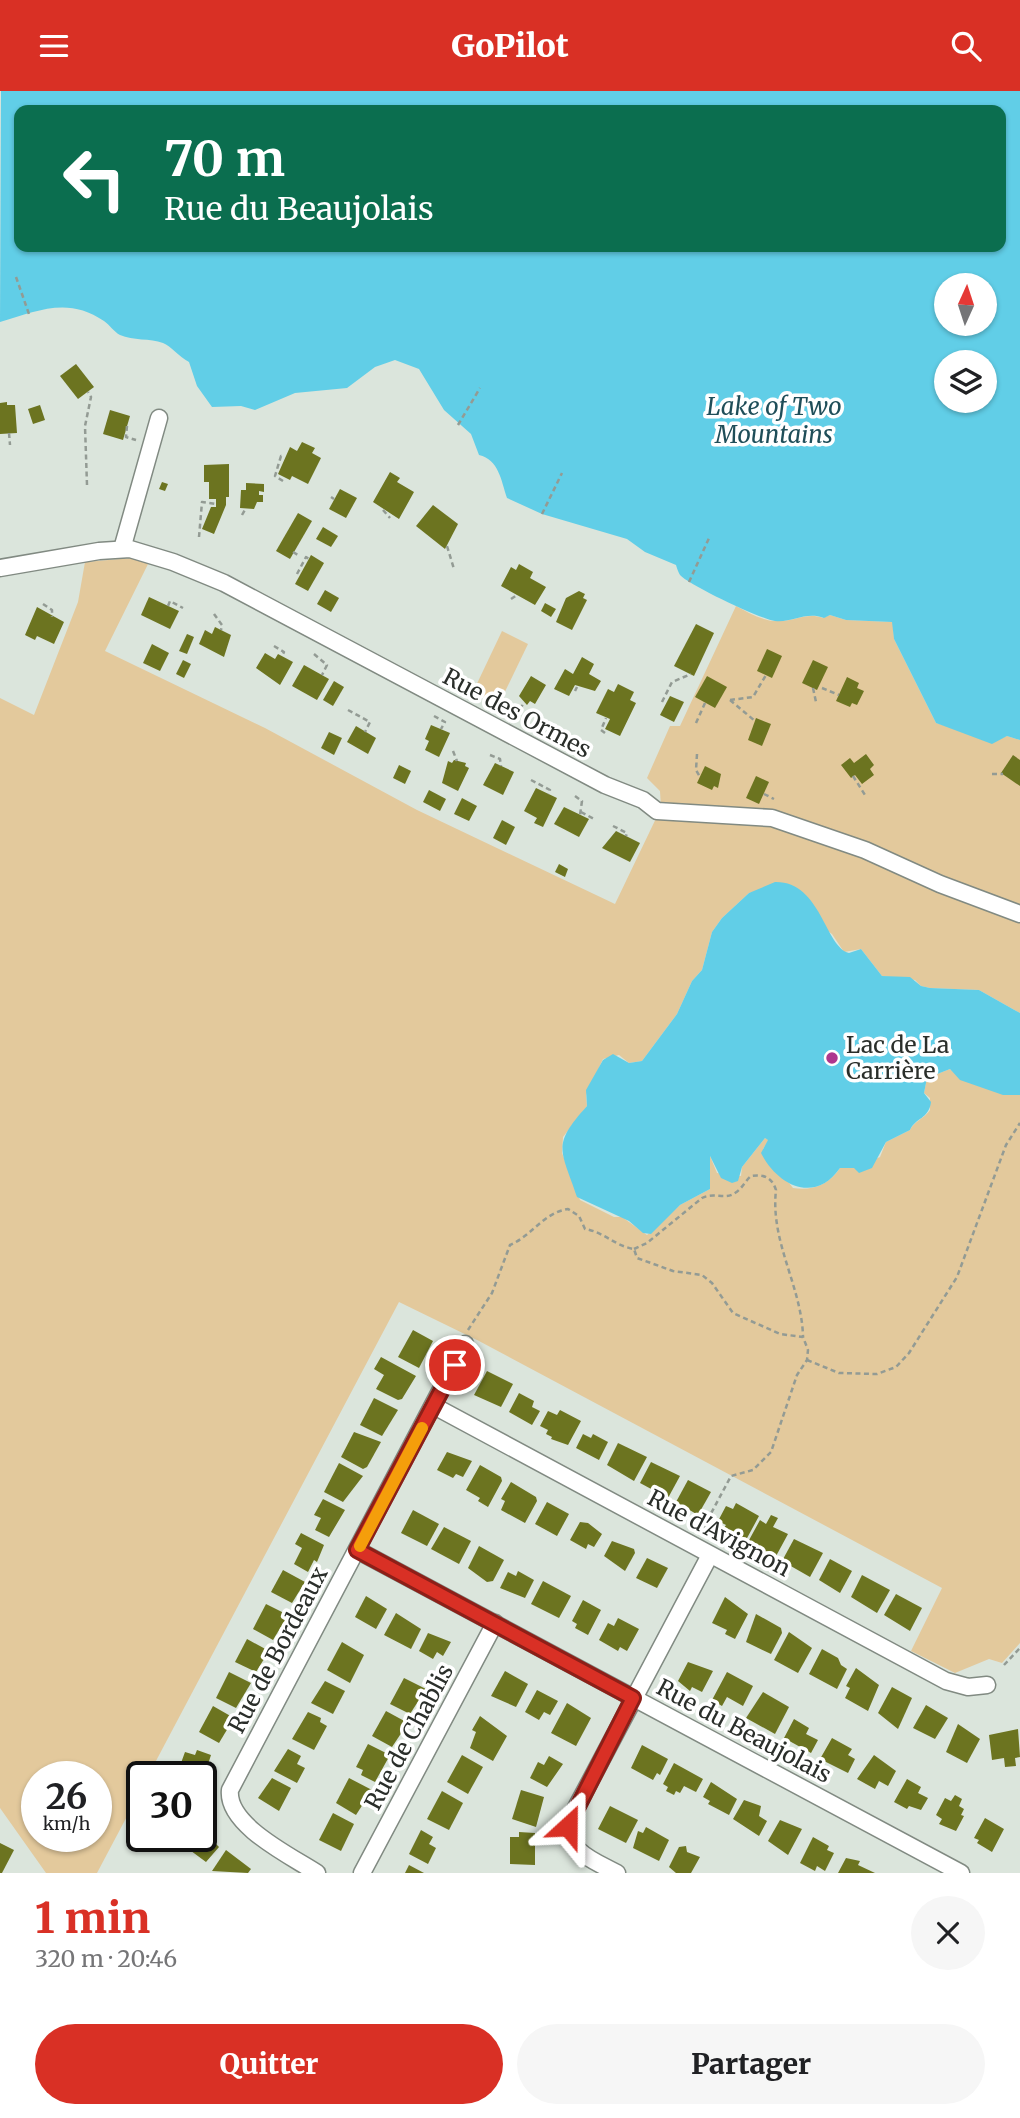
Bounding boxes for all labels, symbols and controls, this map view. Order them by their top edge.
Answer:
text: GoPilot [451,26,569,66]
icon: menu [35,27,73,65]
icon: search [947,27,985,65]
text: 70 m [164,128,285,189]
icon: left [49,133,140,224]
text: Rue du Beaujolais [164,189,434,229]
north arrow [934,273,998,336]
map controls [934,273,997,413]
button: layers [934,350,997,413]
water label: Lake of Two Mountains [706,391,842,450]
street label: Rue des Ormes [438,661,596,764]
place label: Lac de La Carrière [846,1030,949,1085]
marker: Lac de La Carrière [824,1050,840,1066]
pin [425,1335,485,1395]
icon: arrive [436,1346,474,1384]
street label: Rue d'Avignon [643,1483,796,1582]
street label: Rue de Bordeaux [222,1561,334,1738]
street label: Rue de Chablis [358,1659,459,1815]
street label: Rue du Beaujolais [652,1672,837,1789]
speed limit sign: 30 [126,1761,217,1852]
text: 26 [46,1775,87,1819]
position arrow [531,1789,605,1863]
text: km/h [43,1812,90,1835]
text: 1 min [35,1892,150,1944]
button: close [911,1896,985,1970]
text: 320 m · 20:46 [35,1944,177,1973]
button: Quitter [35,2024,503,2104]
button: Partager [517,2024,985,2104]

